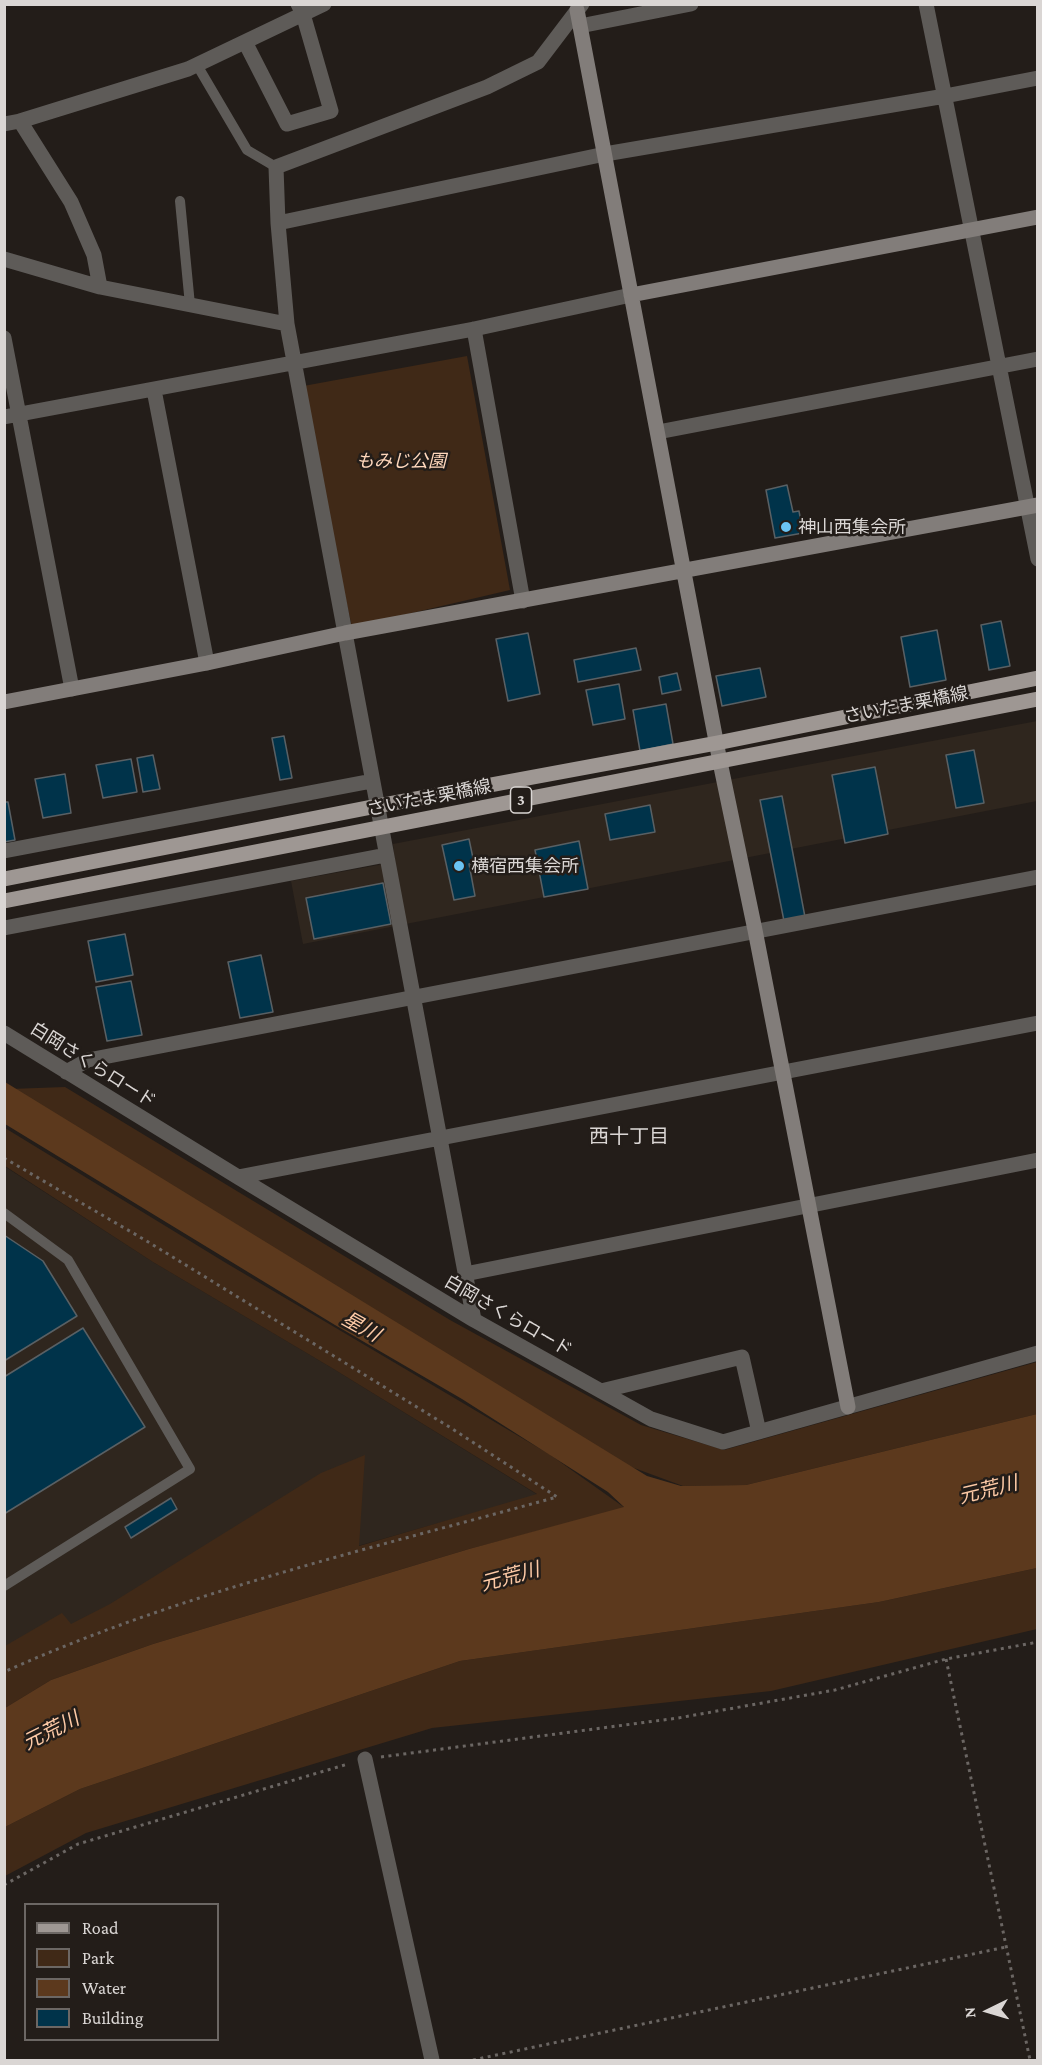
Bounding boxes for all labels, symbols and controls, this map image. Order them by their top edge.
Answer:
park label: もみじ公園 [356,450,446,472]
place label: 神山西集会所 [798,516,906,538]
marker: 神山西集会所 [779,520,793,534]
street label: さいたま栗橋線 [842,682,970,728]
street label: さいたま栗橋線 [365,775,493,821]
road number: 3 [510,787,532,813]
place label: 横宿西集会所 [471,855,579,877]
marker: 横宿西集会所 [452,859,466,873]
street label: 白岡さくらロード [26,1018,160,1112]
district label: 西十丁目 [589,1125,669,1149]
street label: 白岡さくらロード [440,1271,576,1361]
water label: 星川 [338,1307,384,1347]
water label: 元荒川 [956,1471,1020,1509]
water label: 元荒川 [478,1558,542,1596]
water label: 元荒川 [19,1707,83,1755]
legend [24,1903,219,2041]
text: Road [82,1918,119,1938]
text: Park [82,1948,114,1968]
text: Water [82,1978,126,1998]
north arrow [958,1981,1018,2041]
text: N [961,2006,979,2019]
text: Building [82,2008,143,2028]

